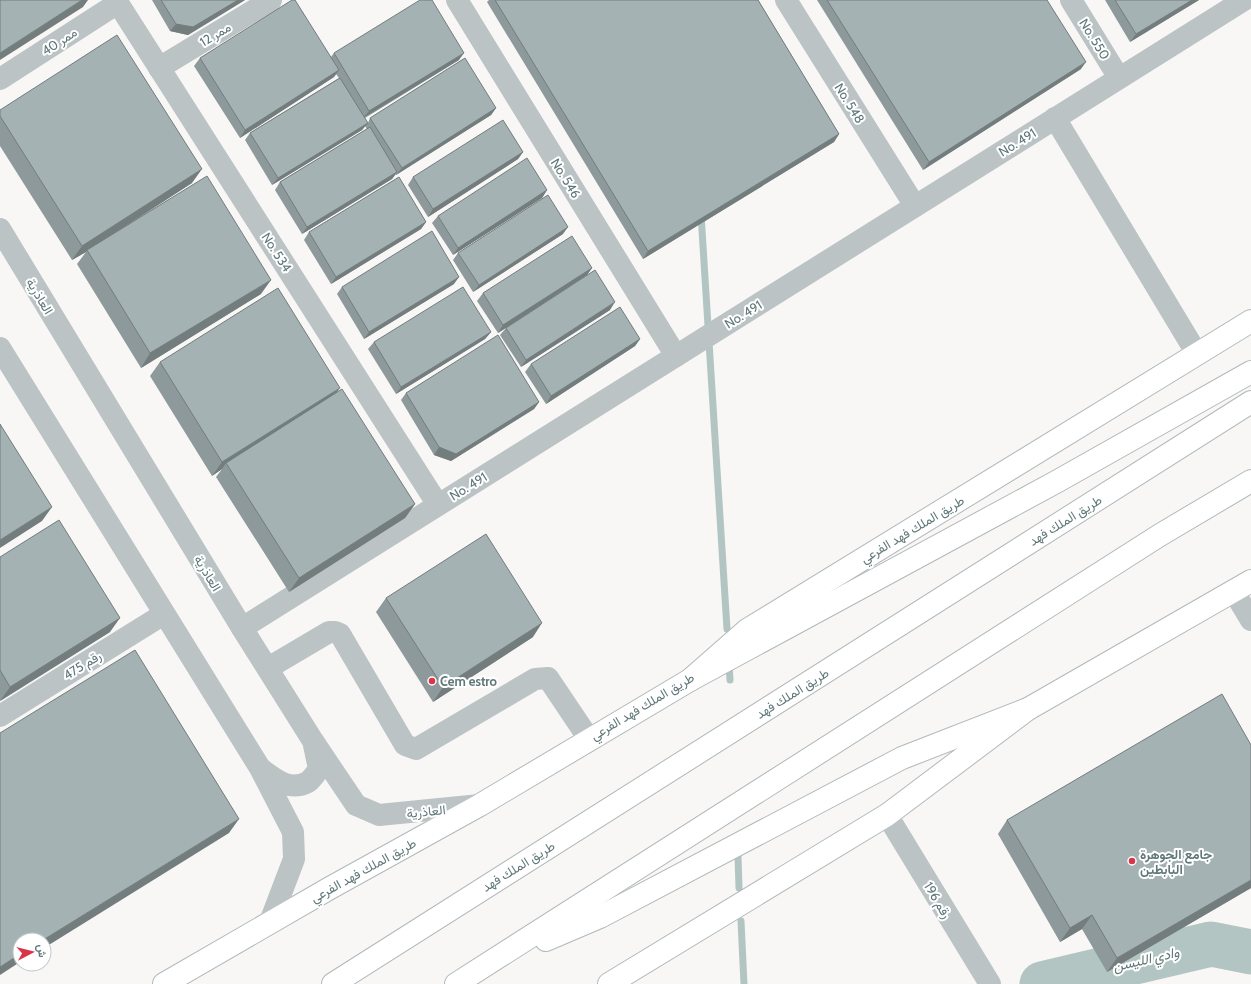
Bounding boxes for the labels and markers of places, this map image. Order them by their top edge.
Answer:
place label: Cem estro [440,673,498,689]
marker: Cem estro [427,676,437,686]
place label: جامع الجوهرة البابطين [1140,846,1212,877]
marker: جامع الجوهرة البابطين [1127,856,1137,866]

